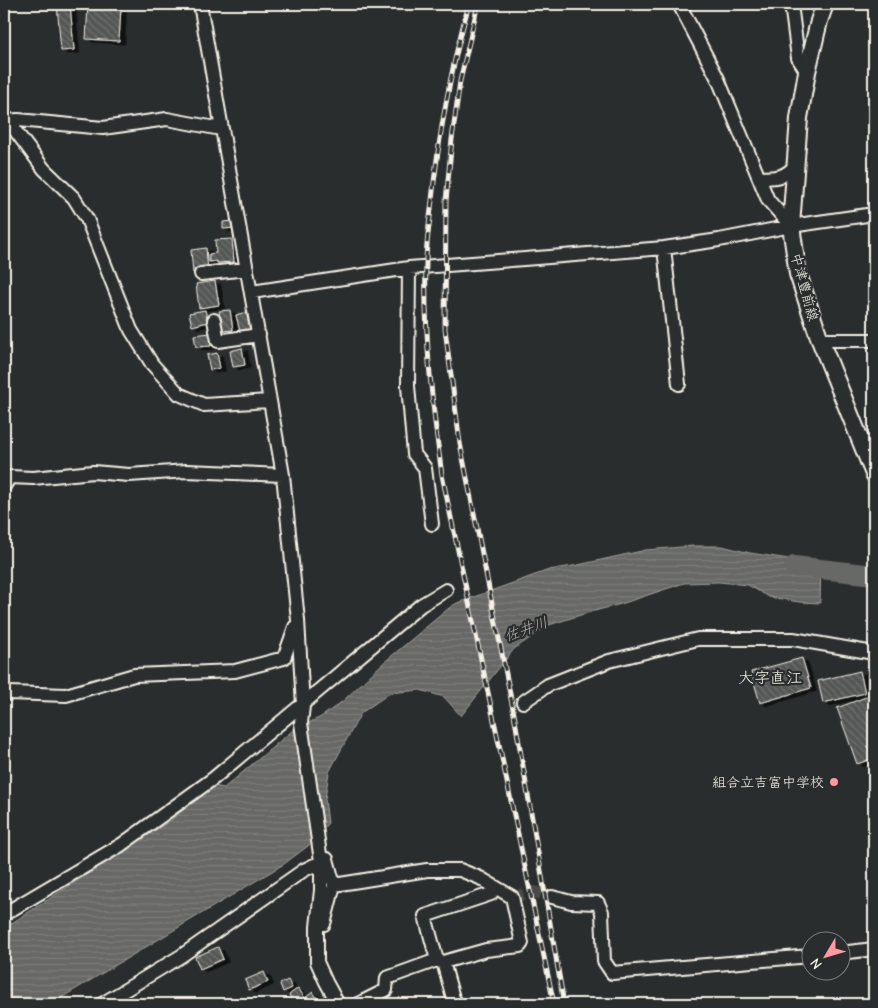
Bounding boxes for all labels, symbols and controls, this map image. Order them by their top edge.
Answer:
street label: 中津豊前線 [787,251,822,323]
water label: 佐井川 [502,613,550,645]
district label: 大字直江 [738,669,802,687]
place label: 組合立吉富中学校 [712,774,824,791]
marker: 組合立吉富中学校 [828,776,840,788]
north arrow [800,930,850,980]
text: N [807,955,826,973]

